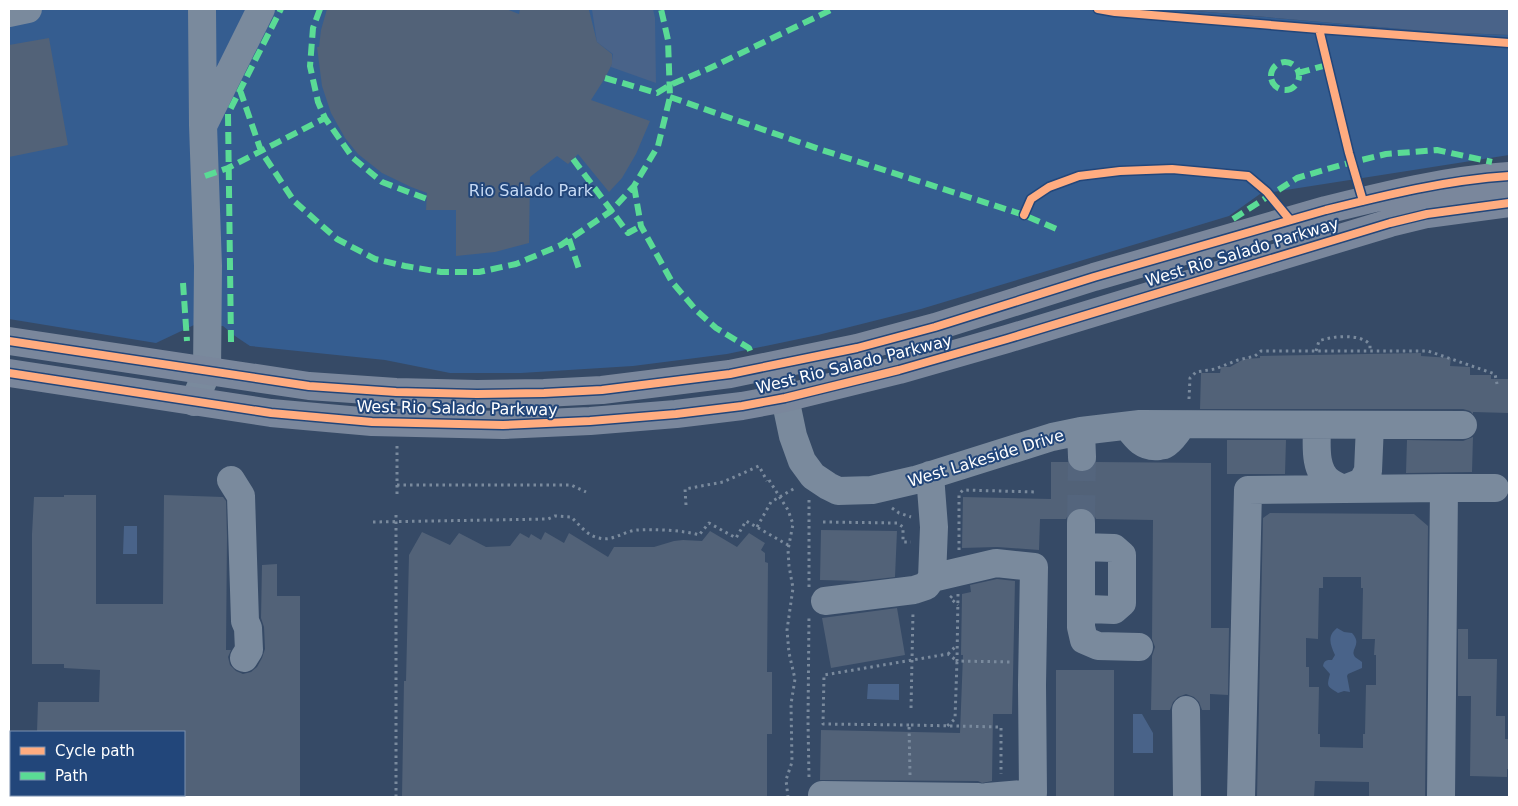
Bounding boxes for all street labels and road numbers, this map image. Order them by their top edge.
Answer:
street label: West Rio Salado Parkway [1143,214,1341,290]
street label: West Rio Salado Parkway [754,330,954,398]
street label: West Rio Salado Parkway [356,397,558,419]
street label: West Lakeside Drive [906,425,1066,491]

